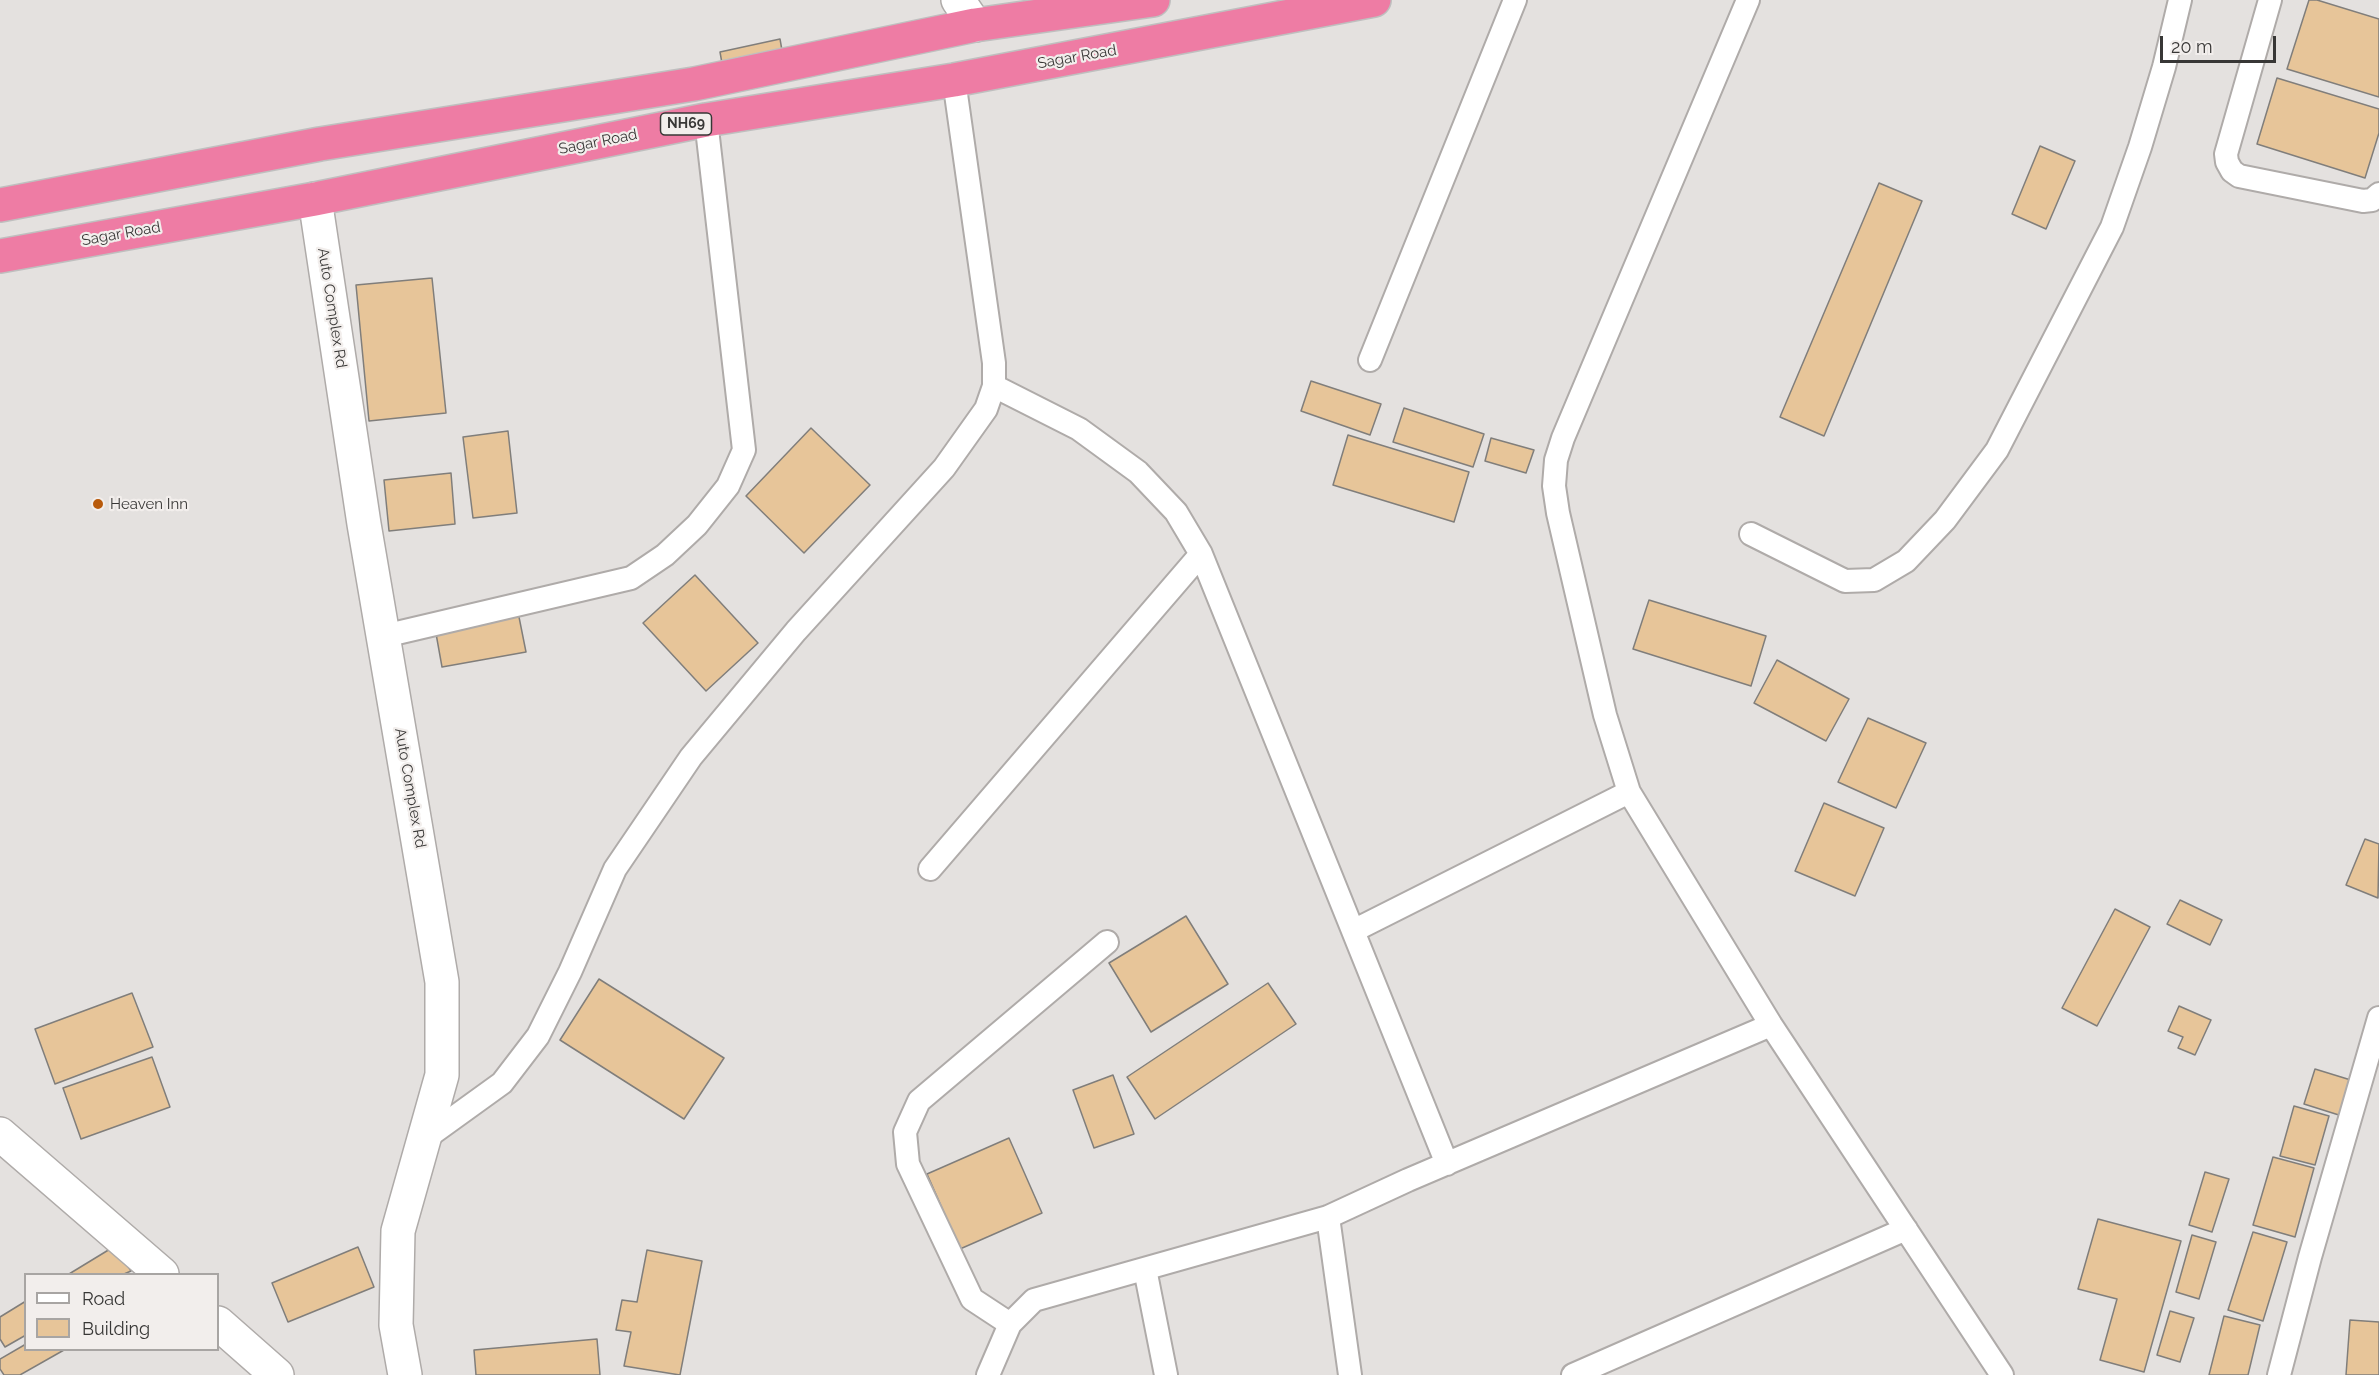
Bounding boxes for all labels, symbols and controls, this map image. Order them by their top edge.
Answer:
scale bar [2163,24,2278,62]
text: 20 m [2171,36,2213,57]
street label: Sagar Road [1036,41,1118,73]
road number: NH69 [660,113,712,135]
street label: Sagar Road [557,126,639,158]
street label: Sagar Road [80,218,162,250]
street label: Auto Complex Rd [314,247,350,369]
place label: Heaven Inn [110,495,188,513]
marker: Heaven Inn [91,497,105,511]
street label: Auto Complex Rd [391,727,429,849]
legend [24,1273,219,1351]
text: Road [82,1288,125,1309]
text: Building [82,1318,150,1339]

